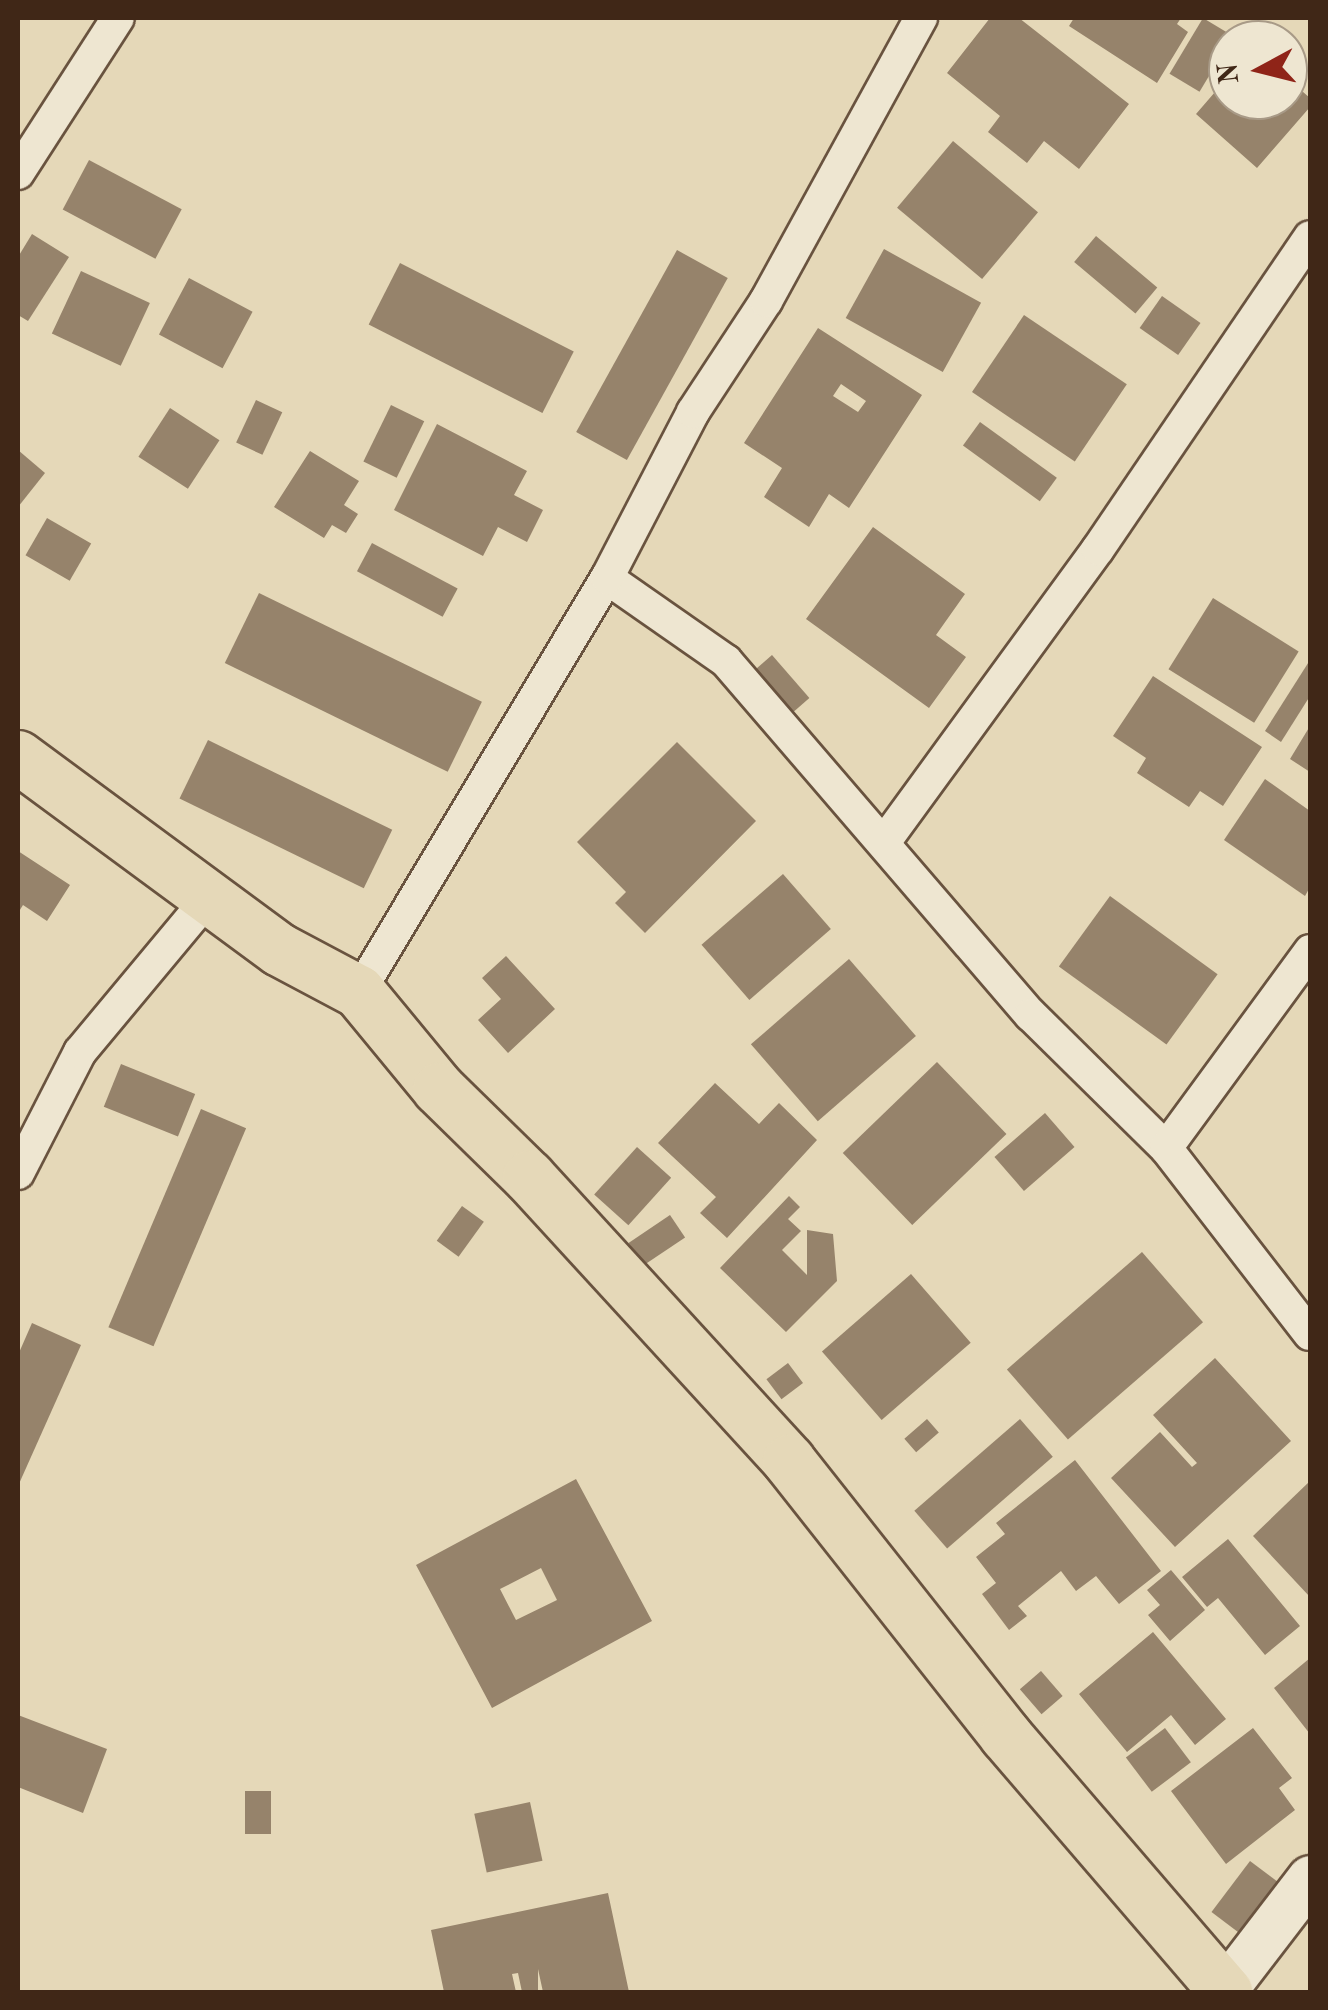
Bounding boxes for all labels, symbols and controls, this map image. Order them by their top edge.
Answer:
north arrow [1208,20,1308,120]
text: N [1215,61,1245,86]

